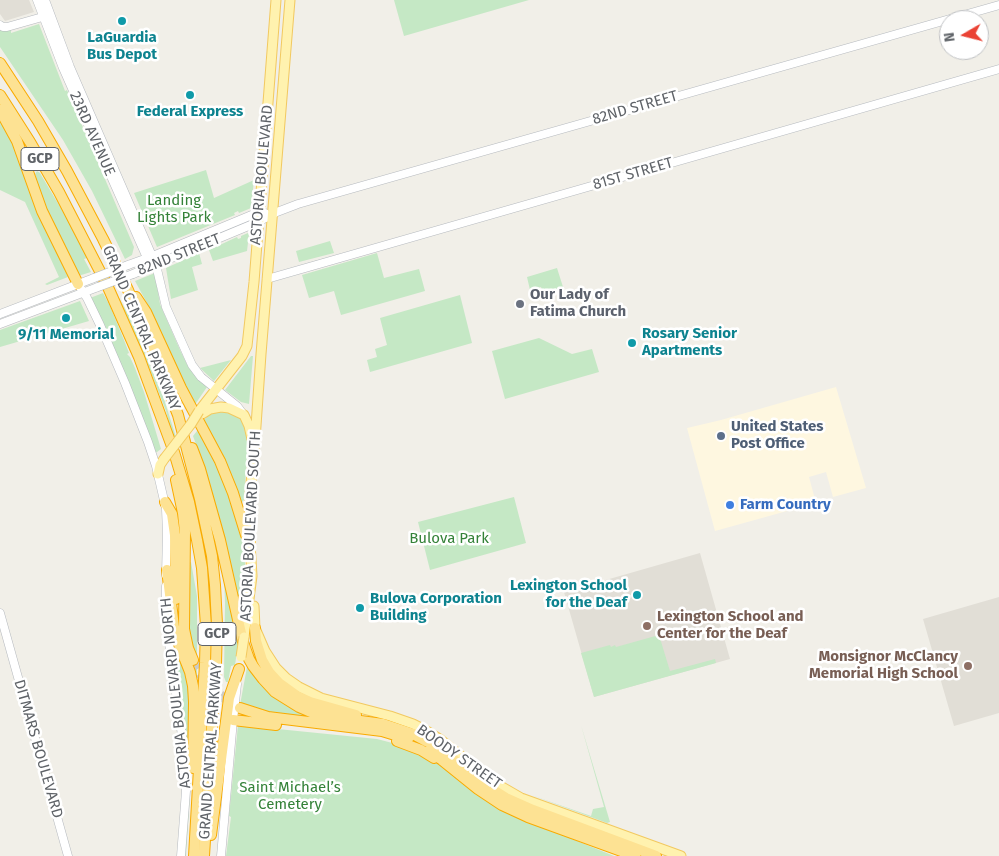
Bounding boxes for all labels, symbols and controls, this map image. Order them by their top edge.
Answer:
north arrow [939,10,989,60]
marker: LaGuardia Bus Depot [116,15,128,27]
place label: LaGuardia Bus Depot [87,29,157,64]
text: N [941,31,959,43]
street label: 82ND STREET [590,87,680,129]
street label: 23RD AVENUE [65,89,119,179]
marker: Federal Express [184,89,196,101]
place label: Federal Express [137,103,243,121]
street label: ASTORIA BOULEVARD [247,104,277,246]
road number: GCP [21,148,59,170]
street label: 81ST STREET [591,154,675,194]
park label: Landing Lights Park [137,192,211,227]
street label: 82ND STREET [135,230,223,280]
street label: GRAND CENTRAL PARKWAY [98,243,184,413]
place label: Our Lady of Fatima Church [530,286,626,321]
marker: Our Lady of Fatima Church [514,298,526,310]
marker: 9/11 Memorial [60,312,72,324]
place label: Rosary Senior Apartments [642,325,737,360]
place label: 9/11 Memorial [18,326,114,344]
marker: Rosary Senior Apartments [626,337,638,349]
place label: United States Post Office [731,418,823,453]
street label: ASTORIA BOULEVARD SOUTH [237,430,265,622]
marker: United States Post Office [715,430,727,442]
place label: Farm Country [740,496,831,514]
marker: Farm Country [724,499,736,511]
park label: Bulova Park [409,530,489,548]
place label: Lexington School for the Deaf [510,577,627,612]
marker: Lexington School for the Deaf [631,589,643,601]
place label: Bulova Corporation Building [370,590,502,625]
street label: ASTORIA BOULEVARD NORTH [157,597,195,789]
marker: Bulova Corporation Building [354,602,366,614]
place label: Lexington School and Center for the Deaf [657,608,804,643]
marker: Lexington School and Center for the Deaf [641,620,653,632]
road number: GCP [198,622,236,646]
place label: Monsignor McClancy Memorial High School [809,648,958,683]
marker: Monsignor McClancy Memorial High School [962,660,974,672]
street label: GRAND CENTRAL PARKWAY [196,662,226,840]
street label: DITMARS BOULEVARD [10,678,66,820]
street label: BOODY STREET [413,721,505,793]
park label: Saint Michael’s Cemetery [239,779,341,814]

